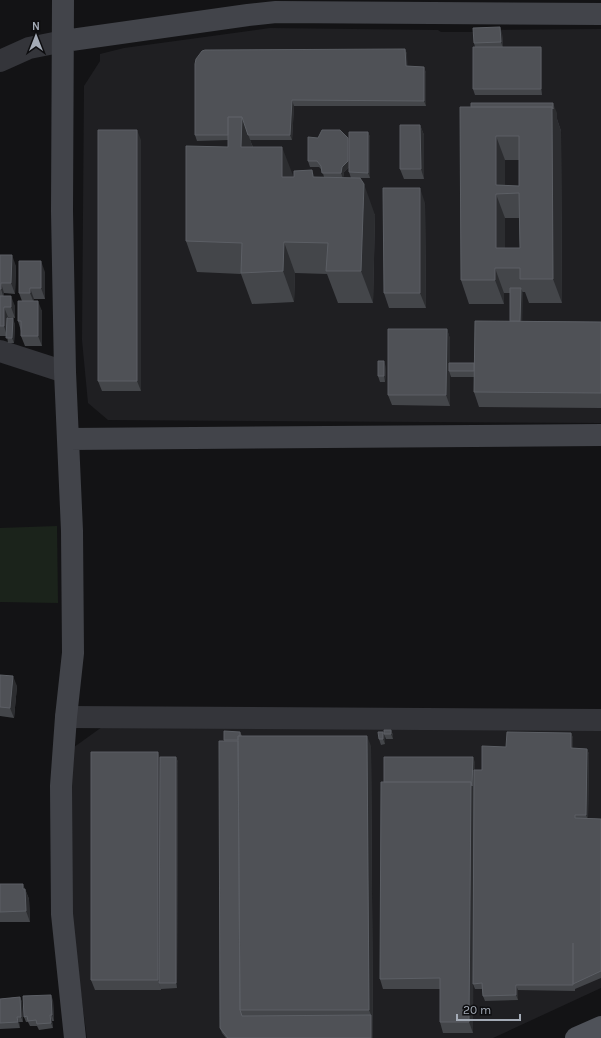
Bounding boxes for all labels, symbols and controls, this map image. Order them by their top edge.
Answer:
north arrow [16,16,56,56]
text: N [32,20,40,33]
scale bar [457,996,520,1022]
text: 20 m [463,1003,491,1017]

